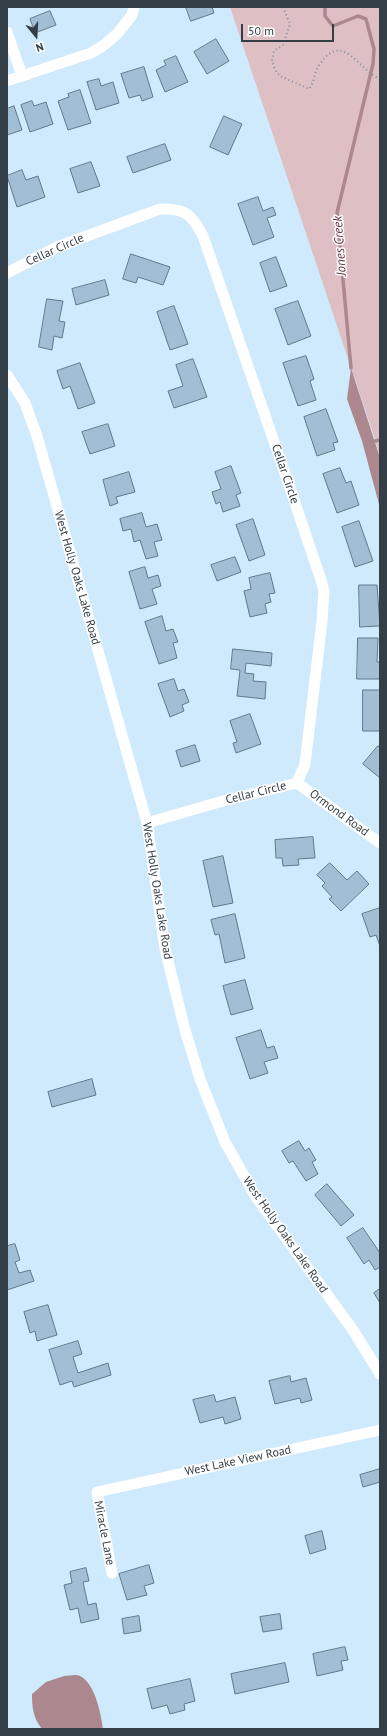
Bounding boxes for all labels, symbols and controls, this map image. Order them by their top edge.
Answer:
north arrow [16,16,56,56]
scale bar [243,16,336,42]
text: 50 m [248,23,274,38]
text: N [34,40,45,55]
water label: Jones Creek [330,215,350,277]
street label: Cellar Circle [24,231,86,269]
street label: Cellar Circle [268,442,302,506]
street label: West Holly Oaks Lake Road [51,509,103,647]
street label: Cellar Circle [224,779,288,807]
street label: Ormond Road [306,787,372,839]
street label: West Holly Oaks Lake Road [139,821,175,961]
street label: West Holly Oaks Lake Road [239,1174,331,1296]
street label: West Lake View Road [184,1443,292,1479]
street label: Miracle Lane [91,1499,117,1567]

